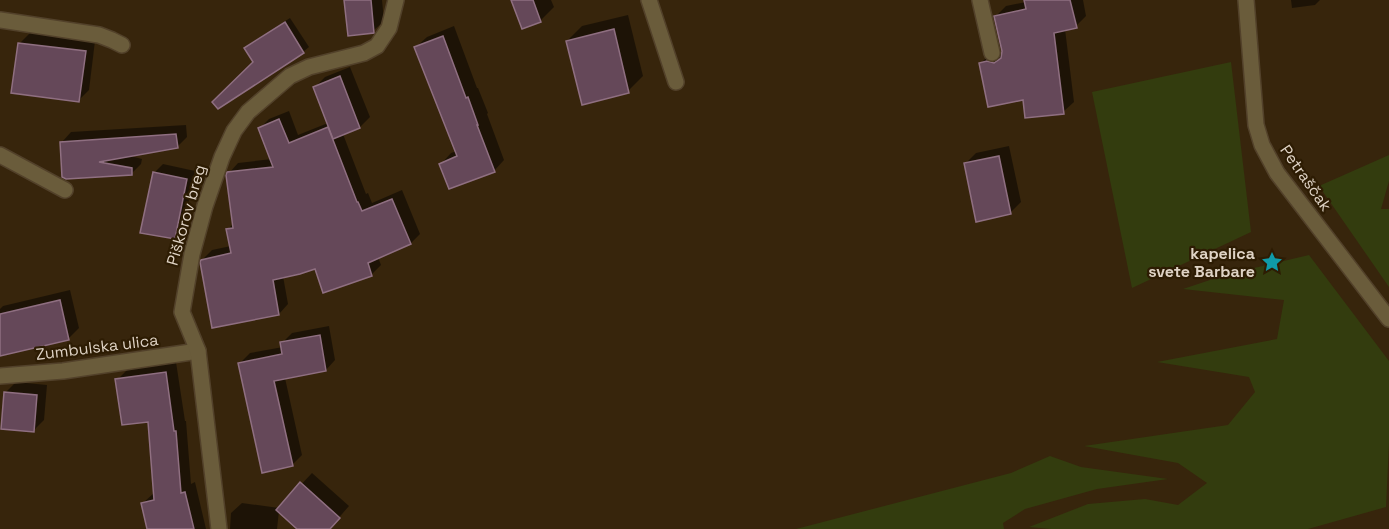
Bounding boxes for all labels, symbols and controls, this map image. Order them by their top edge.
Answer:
street label: Petraščak [1275,141,1337,216]
street label: Piškorov breg [162,162,210,268]
place label: kapelica svete Barbare [1148,243,1255,282]
place icon: kapelica svete Barbare [1260,250,1284,274]
street label: Zumbulska ulica [35,329,159,365]

